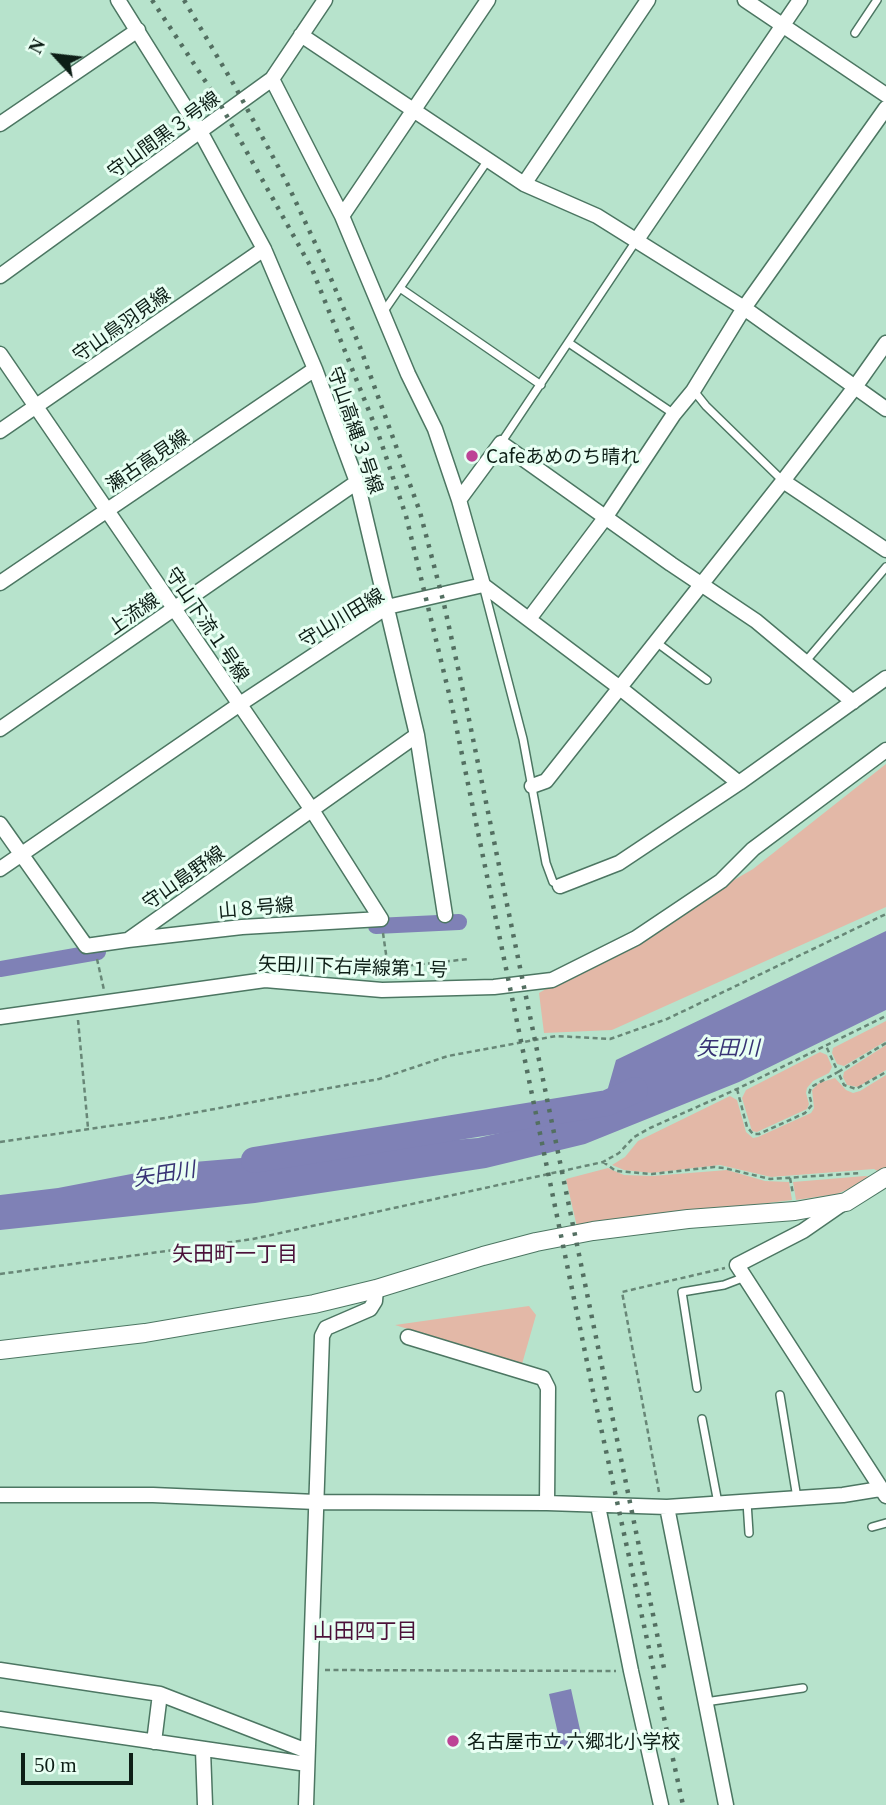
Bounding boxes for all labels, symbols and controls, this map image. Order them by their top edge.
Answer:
north arrow [21,21,91,91]
text: N [24,35,49,57]
street label: 守山間黒３号線 [102,86,224,182]
street label: 守山鳥羽見線 [68,282,174,366]
street label: 守山高縄３号線 [324,363,388,497]
street label: 瀬古高見線 [101,424,193,496]
place label: Cafeあめのち晴れ [486,445,639,467]
marker: Cafeあめのち晴れ [464,448,480,464]
street label: 守山下流１号線 [161,562,255,686]
street label: 守山川田線 [294,583,388,651]
street label: 上流線 [103,587,163,639]
street label: 守山島野線 [138,840,228,914]
street label: 山８号線 [217,892,295,922]
street label: 矢田川下右岸線第１号 [258,951,448,981]
water label: 矢田川 [697,1034,759,1060]
water label: 矢田川 [131,1156,197,1190]
district label: 矢田町一丁目 [172,1240,298,1266]
district label: 山田四丁目 [313,1617,417,1643]
place label: 名古屋市立 六郷北小学校 [467,1730,680,1752]
marker: 名古屋市立 六郷北小学校 [445,1733,461,1749]
scale bar [24,1738,136,1782]
text: 50 m [34,1753,77,1777]

